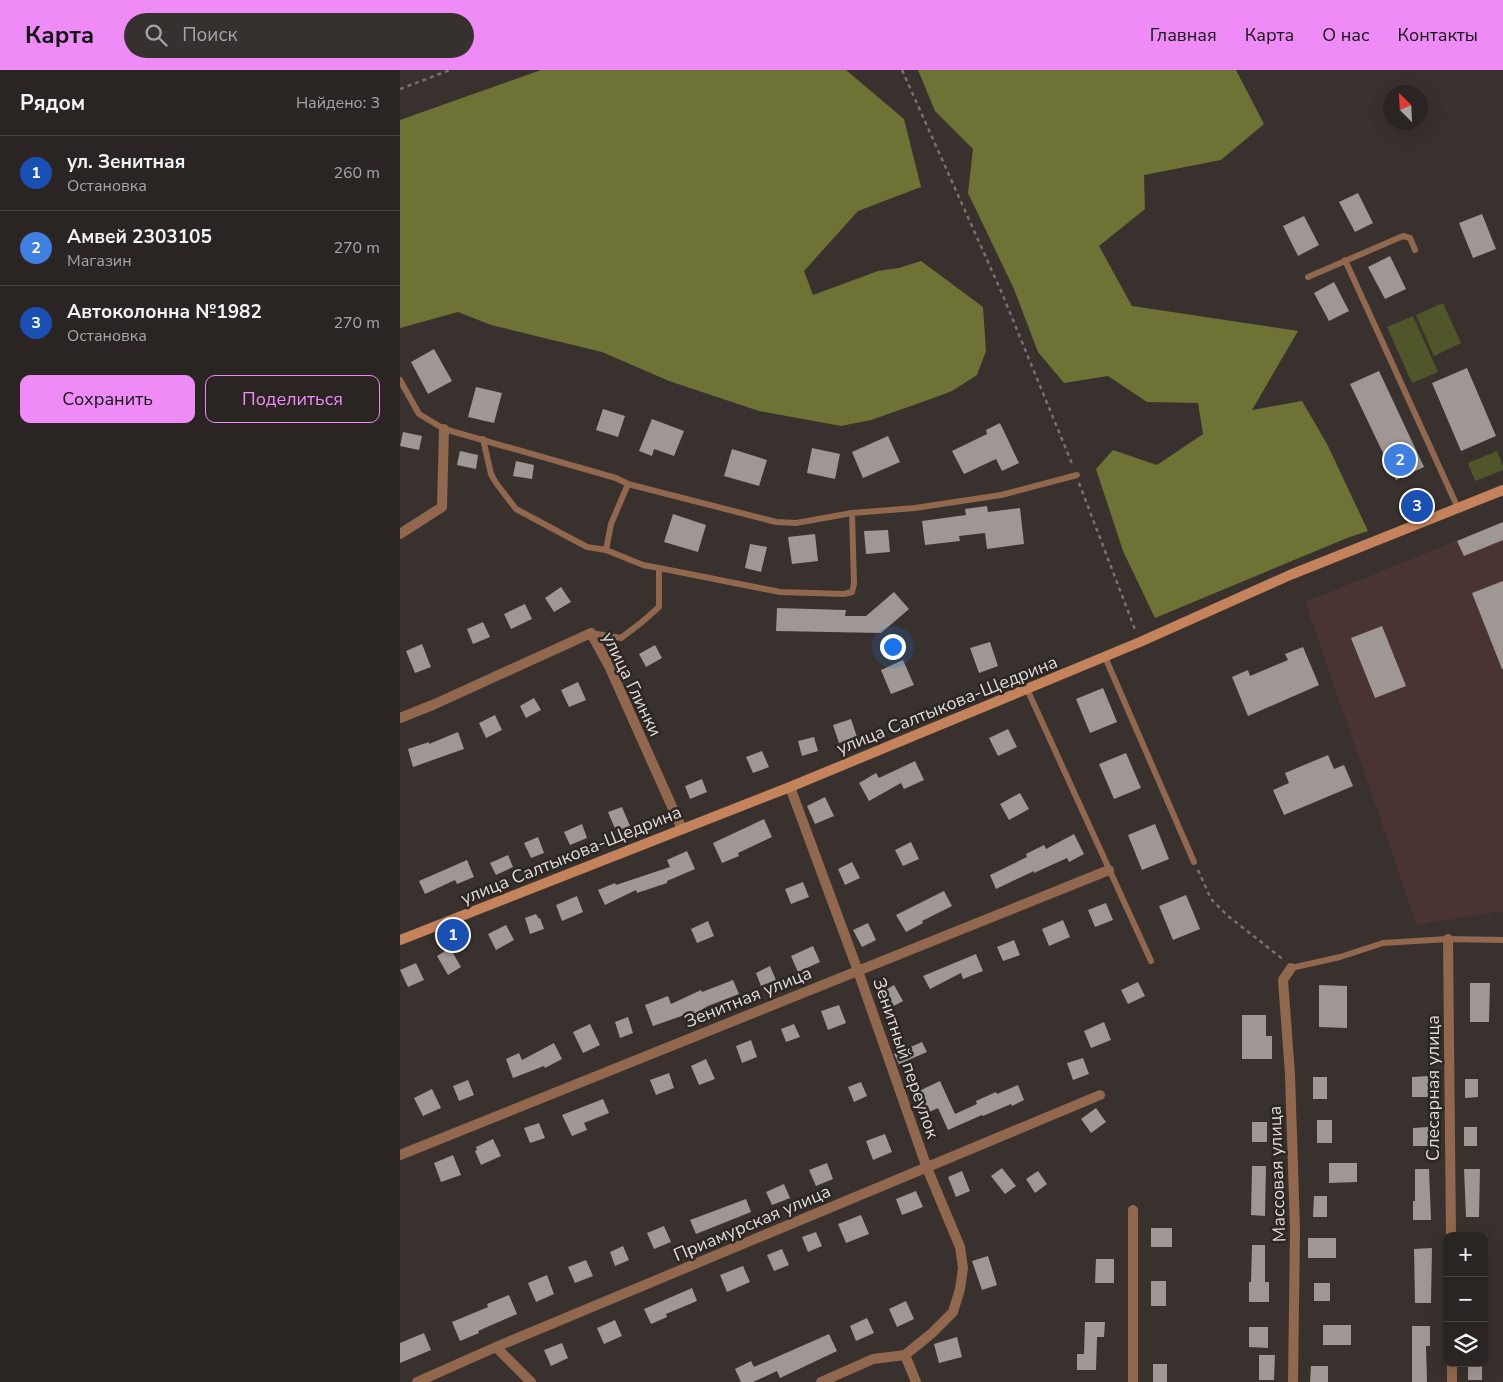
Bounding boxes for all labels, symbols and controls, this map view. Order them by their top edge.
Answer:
search box [124,13,474,58]
text: Карта [25,19,94,51]
icon: search [142,21,170,49]
text: Поиск [182,22,237,48]
text: Главная [1150,23,1217,47]
text: Карта [1245,23,1294,47]
text: О нас [1322,23,1370,47]
text: Контакты [1398,23,1478,47]
north arrow [1383,85,1428,130]
text: Рядом [20,89,85,117]
text: Найдено: 3 [296,92,380,114]
text: ул. Зенитная [67,149,185,175]
text: 1 [31,162,41,184]
text: 260 m [333,162,380,184]
text: Остановка [67,175,147,197]
text: Амвей 2303105 [67,224,212,250]
text: 2 [31,237,41,259]
text: 270 m [333,237,380,259]
text: Магазин [67,250,132,272]
text: Автоколонна №1982 [67,299,262,325]
text: 3 [31,312,41,334]
text: 270 m [333,312,380,334]
text: Остановка [67,325,147,347]
button: Сохранить [20,375,195,423]
button: Поделиться [205,375,380,423]
pin: 2 [1384,441,1416,479]
pin: 3 [1401,487,1433,525]
street label: улица Глинки [596,628,668,740]
your location [880,634,906,660]
street label: улица Салтыкова-Щедрина [833,650,1061,760]
street label: улица Салтыкова-Щедрина [457,800,685,910]
pin: 1 [437,916,469,954]
street label: Зенитная улица [681,961,815,1033]
street label: Зенитный переулок [867,974,945,1142]
street label: Слесарная улица [1421,1015,1445,1161]
street label: Массовая улица [1263,1105,1291,1243]
street label: Приамурская улица [670,1179,834,1267]
map controls [1443,1232,1488,1367]
button: + [1443,1232,1488,1277]
button: − [1443,1277,1488,1322]
button: layers [1443,1322,1488,1367]

